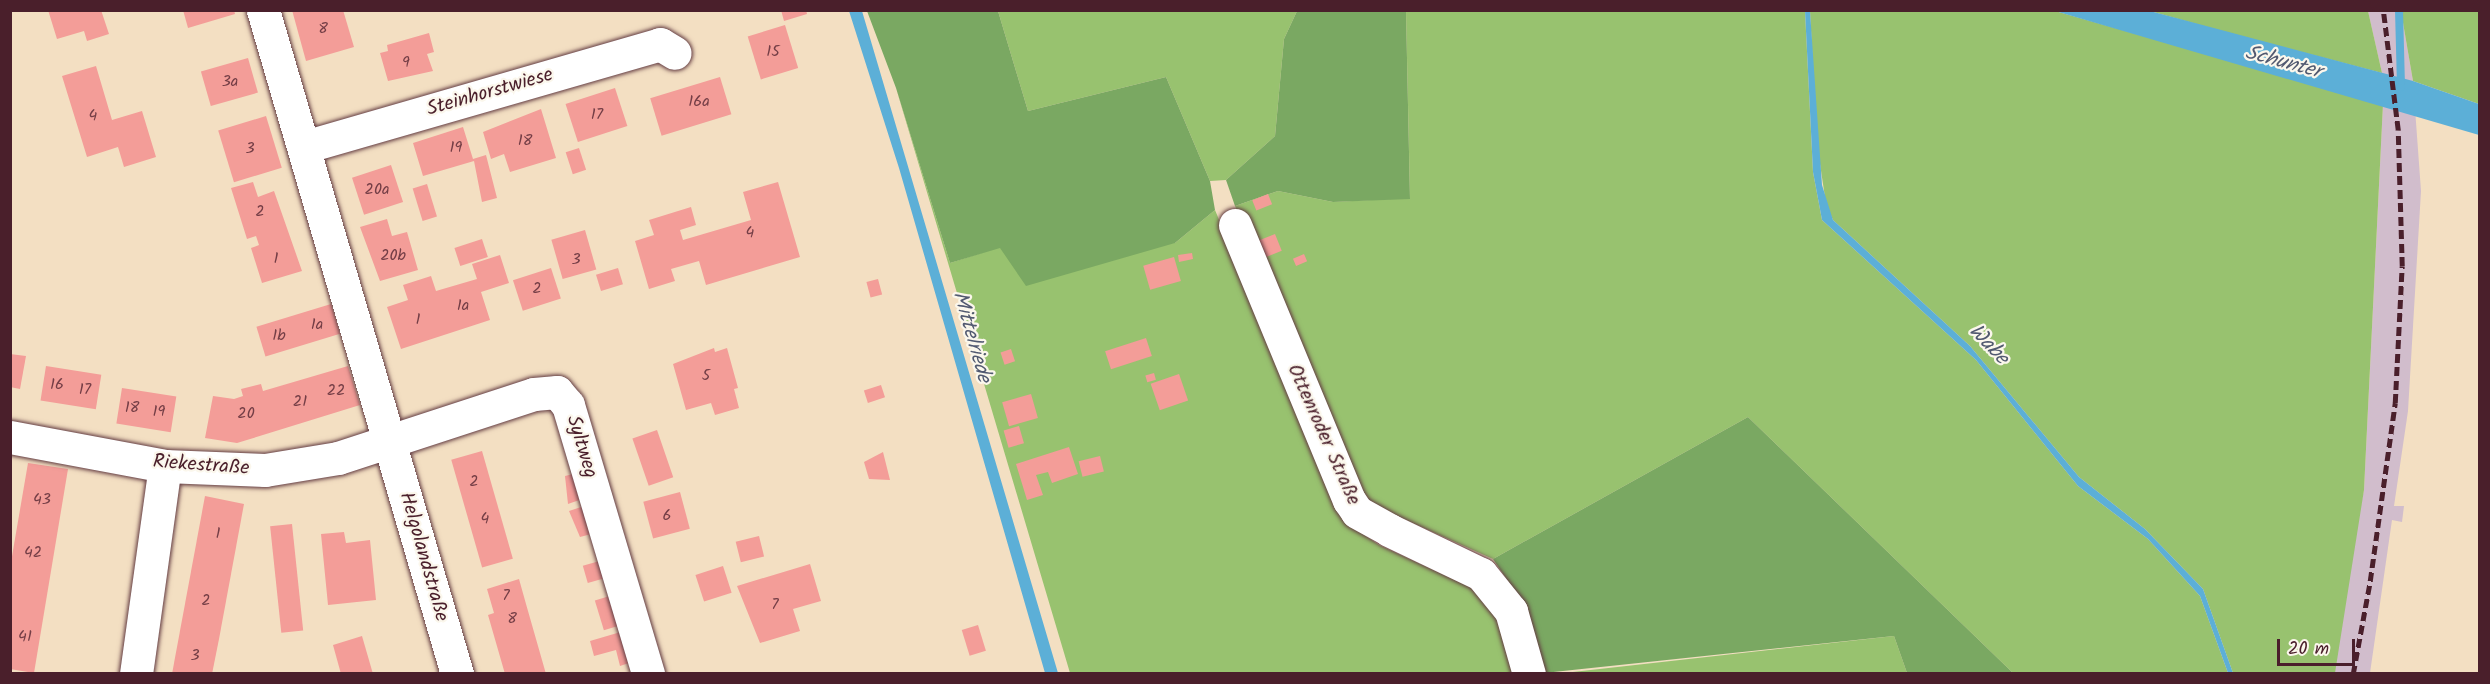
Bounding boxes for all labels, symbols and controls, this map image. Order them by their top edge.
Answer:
house number: 8 [318,19,328,39]
water label: Schunter [2242,41,2324,85]
house number: 15 [766,42,780,62]
house number: 9 [402,53,410,73]
street label: Steinhorstwiese [424,64,556,122]
house number: 3a [222,72,238,92]
house number: 16a [688,92,710,112]
house number: 17 [591,105,603,125]
house number: 4 [89,106,97,126]
house number: 18 [518,131,532,151]
house number: 19 [450,138,462,158]
house number: 3 [245,139,255,159]
house number: 20a [365,180,389,200]
house number: 2 [255,202,265,222]
house number: 4 [746,223,754,243]
house number: 20b [380,246,406,266]
house number: 1 [273,249,279,269]
house number: 3 [571,250,581,270]
house number: 2 [532,279,542,299]
water label: Mittelriede [946,288,996,386]
house number: 1a [457,296,469,316]
house number: 1 [415,310,421,330]
house number: 1a [311,315,323,335]
water label: Wabe [1963,319,2013,371]
house number: 1b [272,326,286,346]
street label: Ottenroder Straße [1281,361,1365,509]
house number: 5 [702,366,710,386]
house number: 16 [50,375,64,395]
house number: 17 [79,380,91,400]
house number: 22 [327,381,345,401]
house number: 21 [293,392,307,412]
house number: 18 [125,398,139,418]
house number: 19 [153,402,165,422]
house number: 20 [237,404,255,424]
street label: Syltweg [560,413,602,481]
street label: Riekestraße [152,451,250,481]
house number: 2 [469,472,479,492]
street label: Helgolandstraße [393,489,453,625]
house number: 43 [33,490,51,510]
house number: 6 [663,506,671,526]
house number: 4 [481,509,489,529]
house number: 1 [215,524,221,544]
house number: 42 [24,543,42,563]
house number: 7 [502,586,510,606]
house number: 2 [201,591,211,611]
house number: 7 [771,595,779,615]
house number: 8 [507,609,517,629]
house number: 41 [18,627,32,647]
scale bar [2280,627,2358,665]
text: 20 m [2288,635,2329,664]
house number: 3 [190,646,200,666]

